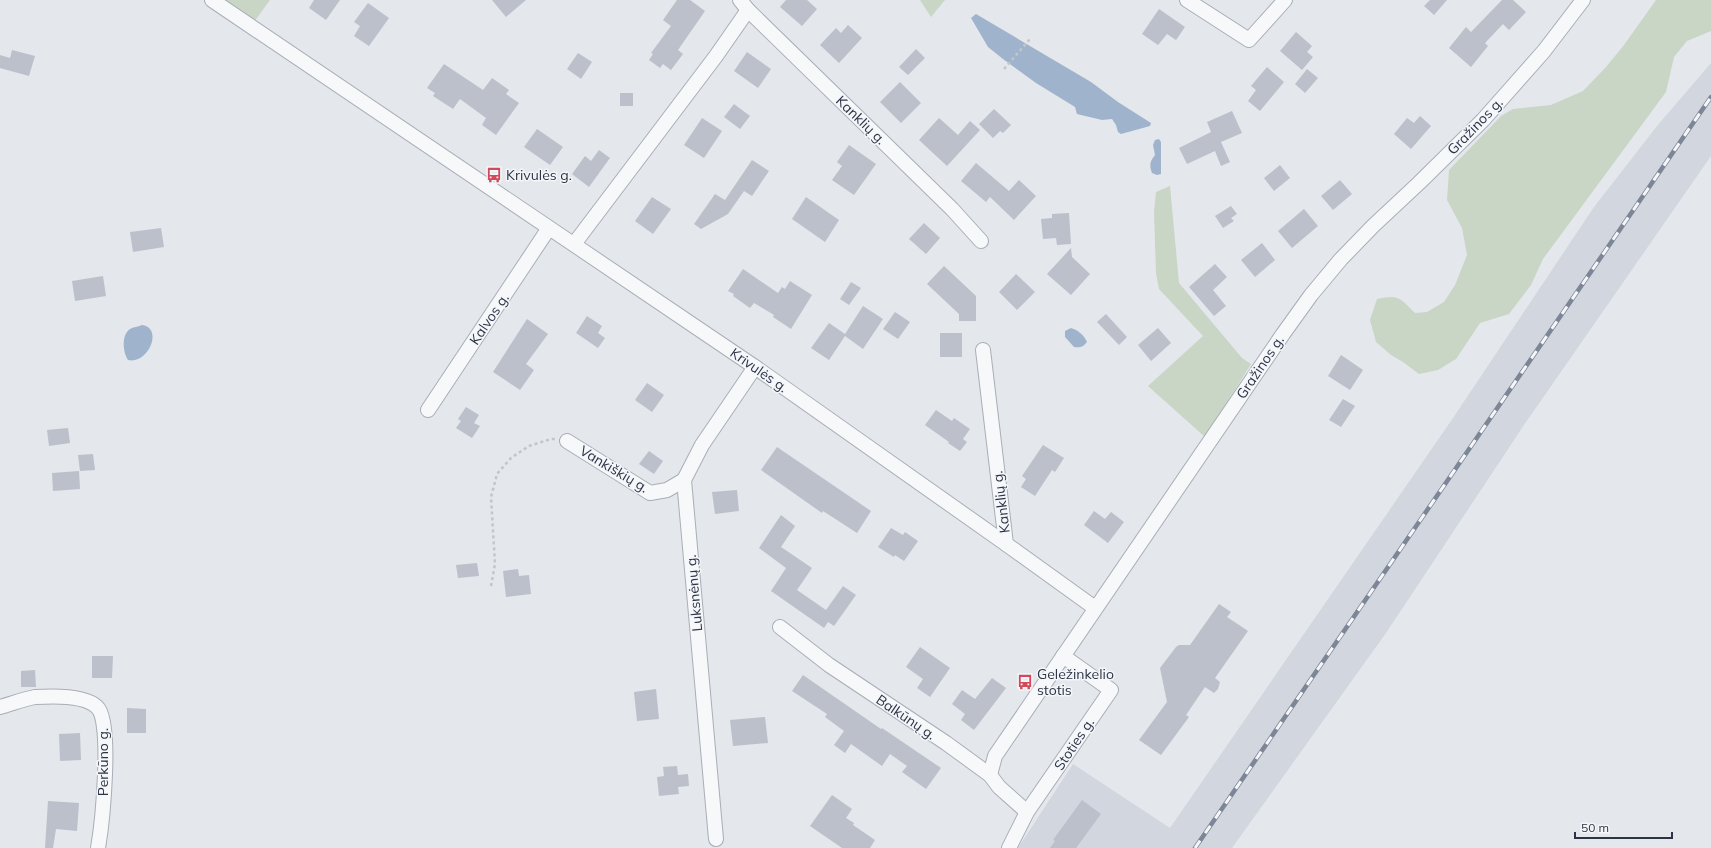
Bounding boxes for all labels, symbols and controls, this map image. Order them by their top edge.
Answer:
street label: Kanklių g. [832,92,890,148]
street label: Gražinos g. [1443,94,1507,158]
bus stop icon: Krivulės g. [485,166,503,184]
place label: Krivulės g. [506,166,572,184]
street label: Kalvos g. [465,290,513,348]
street label: Gražinos g. [1232,332,1288,402]
street label: Krivulės g. [727,344,791,396]
street label: Vankiškių g. [576,441,652,497]
street label: Kanklių g. [988,470,1014,534]
street label: Luksnėnų g. [682,554,706,632]
place label: Geležinkelio stotis [1037,665,1114,699]
bus stop icon: Geležinkelio stotis [1016,673,1034,691]
street label: Balkūnų g. [873,690,939,744]
street label: Stoties g. [1050,714,1098,774]
street label: Perkūno g. [94,728,112,796]
scale bar [1575,814,1672,840]
text: 50 m [1581,820,1609,835]

